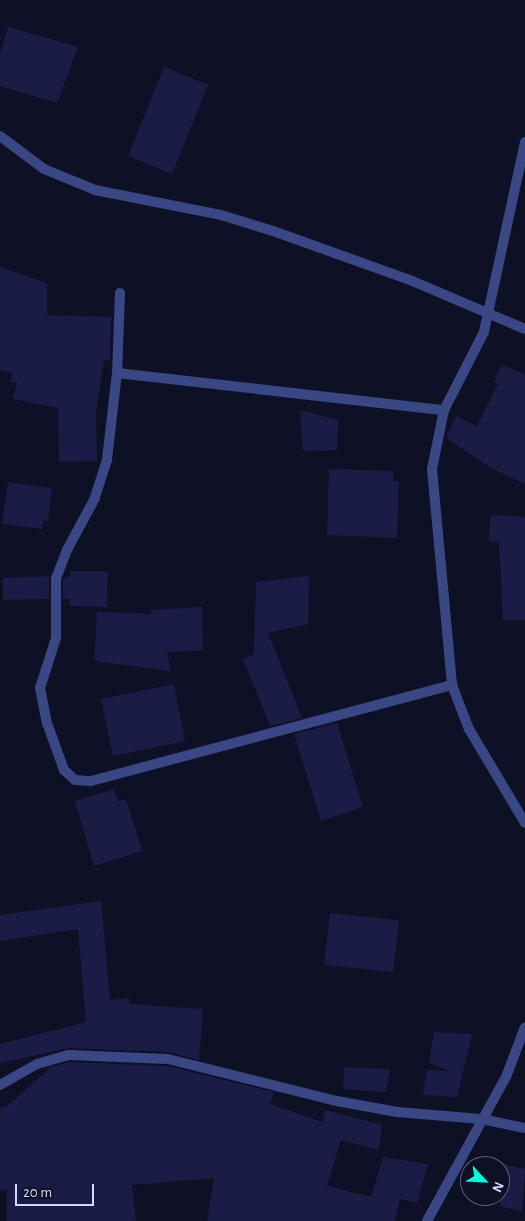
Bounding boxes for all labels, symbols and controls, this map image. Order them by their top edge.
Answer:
north arrow [460,1156,510,1206]
scale bar [18,1174,96,1206]
text: N [489,1180,506,1194]
text: 20 m [23,1185,52,1200]

